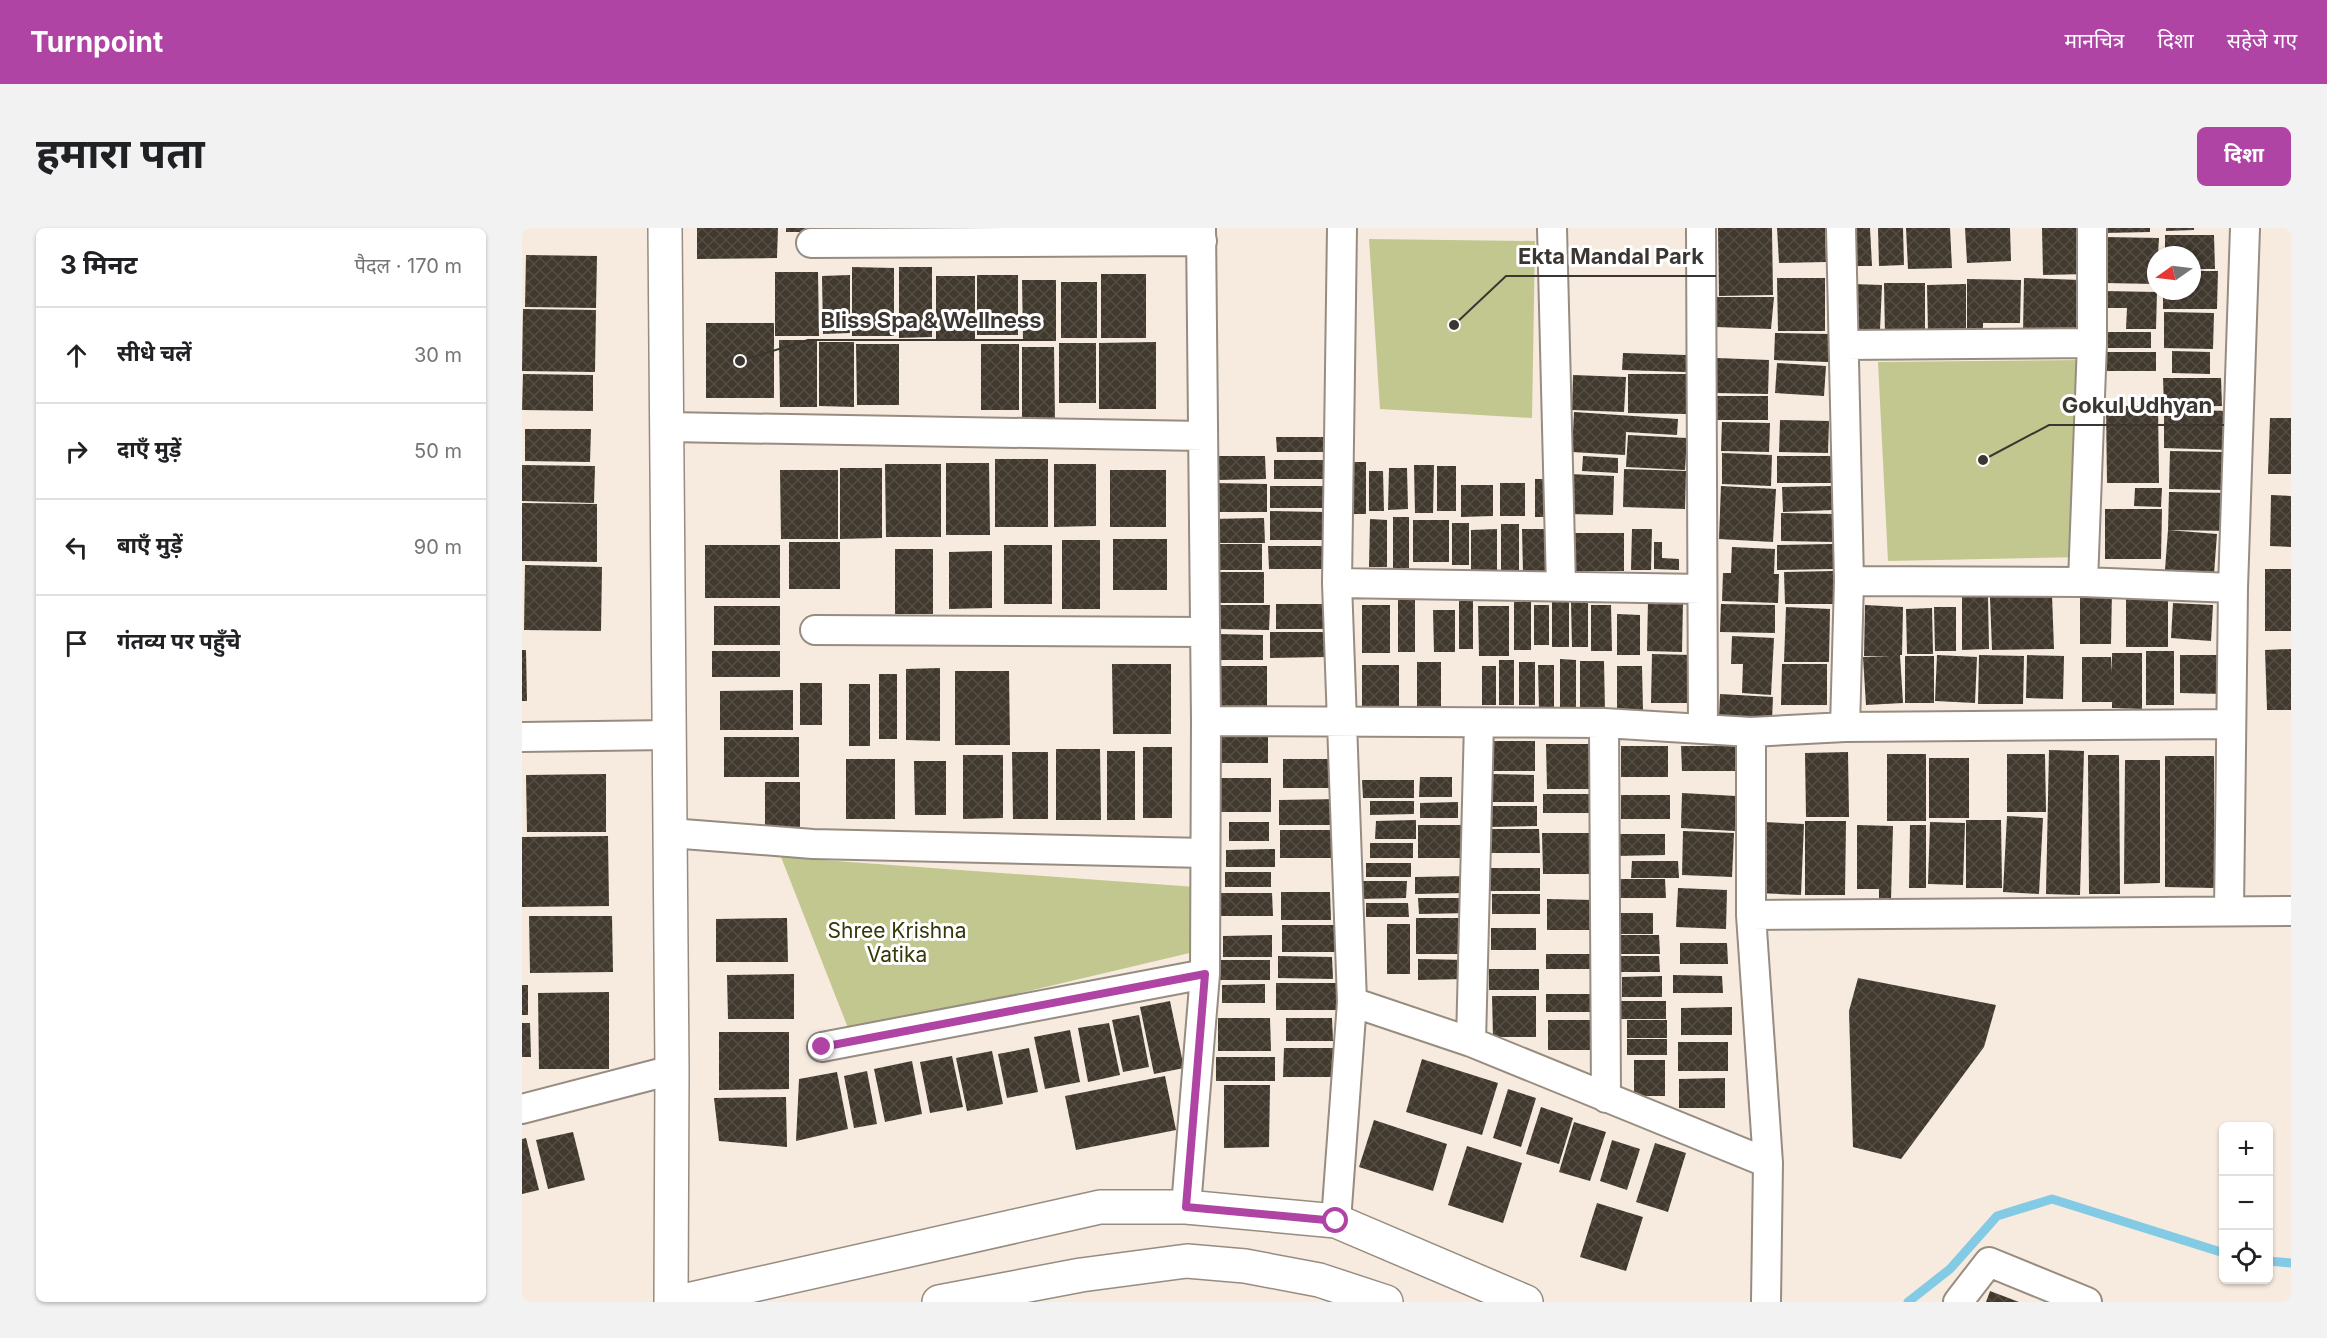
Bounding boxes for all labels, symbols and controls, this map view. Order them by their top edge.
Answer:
text: Turnpoint [30,25,163,59]
text: मानचित्र [2064,28,2124,53]
text: दिशा [2157,28,2194,53]
text: सहेजे गए [2227,28,2297,53]
text: हमारा पता [36,127,205,178]
button: दिशा [2197,127,2291,186]
callout: Ekta Mandal Park [1506,236,1716,276]
text: Ekta Mandal Park [1518,243,1704,269]
north arrow [2147,246,2201,300]
text: 3 मिनट [60,249,138,280]
text: पैदल · 170 m [355,254,462,278]
callout: Bliss Spa & Wellness [808,300,1053,340]
text: Bliss Spa & Wellness [821,307,1042,333]
icon: ahead [60,339,93,372]
text: सीधे चलें [117,340,192,366]
text: 30 m [414,343,462,367]
callout: Gokul Udhyan [2049,385,2224,425]
text: Gokul Udhyan [2062,392,2212,418]
icon: right [60,435,93,468]
text: दाएँ मुड़ें [117,436,181,462]
text: 50 m [414,439,462,463]
icon: left [60,531,93,564]
text: बाएँ मुड़ें [117,532,183,558]
text: 90 m [414,535,462,559]
icon: arrive [60,627,93,660]
text: गंतव्य पर पहुँचे [117,628,241,654]
park label: Shree Krishna Vatika [828,918,966,967]
route end [808,1033,834,1059]
map controls [2219,1122,2273,1284]
button: + [2219,1122,2273,1176]
button: − [2219,1176,2273,1230]
route start [1322,1207,1348,1233]
button: locate [2219,1230,2273,1284]

